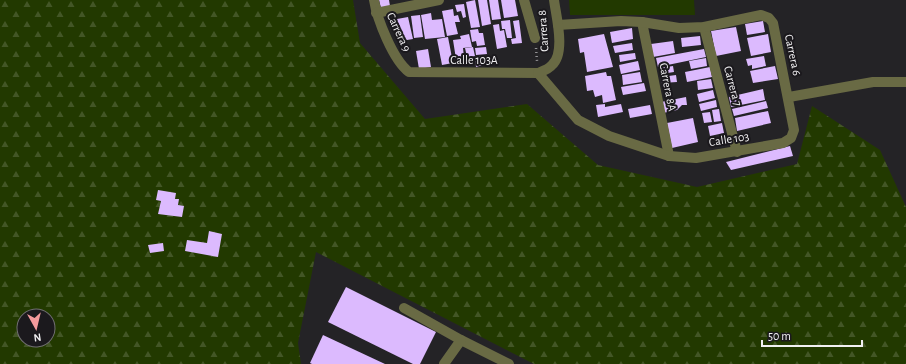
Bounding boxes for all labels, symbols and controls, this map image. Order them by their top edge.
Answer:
street label: Carrera 8 [536,9,550,52]
street label: Carrera 9 [385,10,413,54]
street label: Carrera 6 [783,33,803,77]
street label: Calle 103A [450,54,498,66]
street label: Carrera 8A [657,62,679,112]
street label: Carrera 7 [722,65,744,107]
street label: Calle 103 [708,130,750,148]
north arrow [16,308,56,348]
scale bar [762,322,862,348]
text: 50 m [768,330,791,342]
text: N [33,331,42,343]

